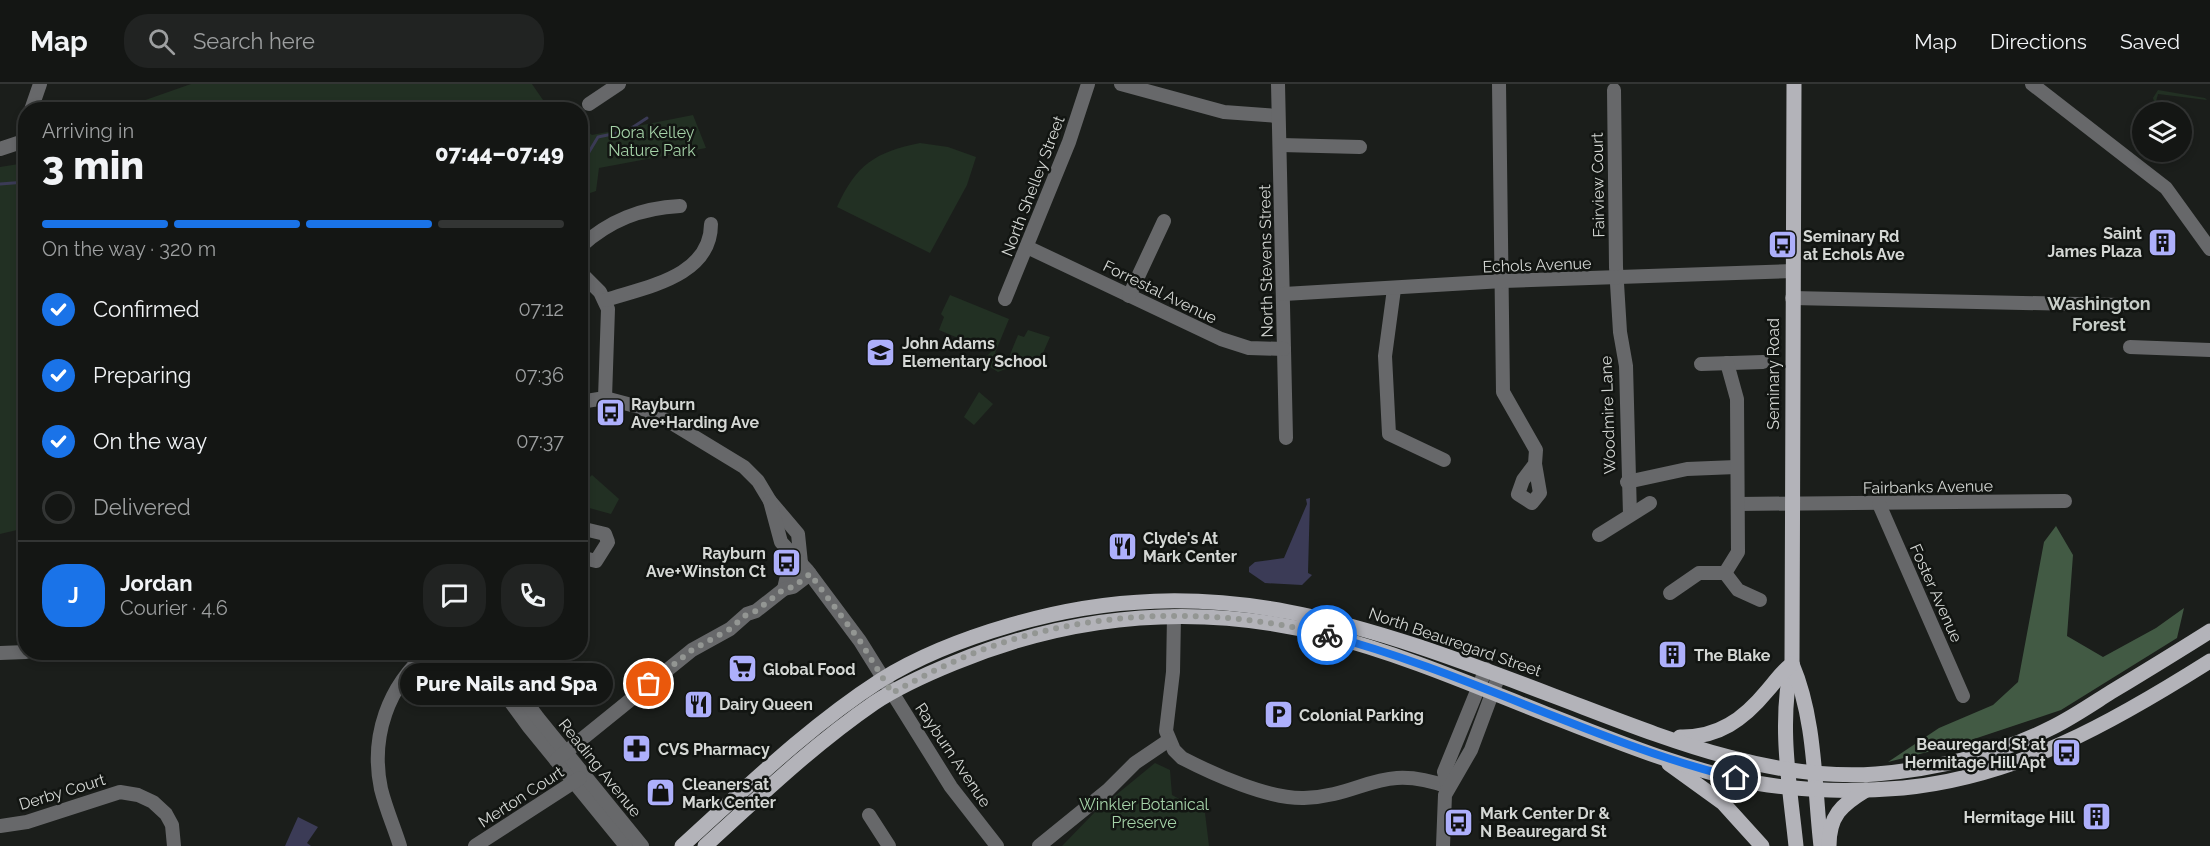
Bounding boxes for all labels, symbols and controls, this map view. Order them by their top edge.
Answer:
search box [124,14,544,68]
text: Map [30,25,88,58]
icon: search [145,25,178,58]
text: Search here [193,28,315,54]
text: Map [1914,29,1957,54]
text: Directions [1990,29,2087,54]
text: Saved [2120,29,2180,54]
map controls [2132,102,2192,162]
button: layers [2132,102,2192,162]
street label: North Shelley Street [997,112,1069,259]
text: Arriving in [42,119,134,143]
park label: Dora Kelley Nature Park [608,123,696,160]
street label: Fairview Court [1588,132,1608,238]
text: 07:44–07:49 [435,140,564,166]
text: 3 min [42,142,144,188]
street label: North Stevens Street [1255,184,1277,338]
place label: Saint James Plaza [2048,224,2142,261]
building icon: Saint James Plaza [2147,226,2179,258]
place label: Seminary Rd at Echols Ave [1803,227,1905,264]
bus stop icon: Seminary Rd at Echols Ave [1766,229,1798,261]
text: On the way · 320 m [42,237,216,261]
street label: Echols Avenue [1482,254,1592,276]
street label: Forrestal Avenue [1100,256,1220,328]
icon: check [42,293,75,326]
district label: Washington Forest [2047,293,2151,335]
text: Confirmed [93,296,200,322]
text: 07:12 [518,297,564,321]
street label: Seminary Road [1764,318,1783,430]
place label: John Adams Elementary School [902,334,1048,371]
school or university icon: John Adams Elementary School [865,336,897,368]
street label: Woodmire Lane [1596,355,1620,475]
icon: check [42,359,75,392]
text: Preparing [93,362,191,388]
text: 07:36 [515,363,564,387]
place label: Rayburn Ave+Harding Ave [631,395,759,432]
bus stop icon: Rayburn Ave+Harding Ave [594,397,626,429]
icon: check [42,425,75,458]
text: On the way [93,428,207,454]
text: 07:37 [516,429,564,453]
street label: Fairbanks Avenue [1863,476,1993,498]
text: Delivered [93,494,191,520]
place label: Clyde's At Mark Center [1143,529,1237,566]
restaurant icon: Clyde's At Mark Center [1106,531,1138,563]
street label: Foster Avenue [1906,541,1966,645]
place label: Rayburn Ave+Winston Ct [646,544,766,581]
bus stop icon: Rayburn Ave+Winston Ct [771,546,803,578]
button: chat [423,564,486,627]
button: phone [501,564,564,627]
text: Jordan [120,570,192,596]
text: J [68,582,79,608]
text: Courier · 4.6 [120,596,228,620]
street label: North Beauregard Street [1366,603,1545,681]
courier [1297,605,1357,665]
icon: bike [1311,619,1344,652]
building icon: The Blake [1657,639,1689,671]
place label: The Blake [1694,646,1771,665]
supermarket icon: Global Food [726,653,758,685]
pin [623,658,674,709]
place label: Global Food [763,660,856,679]
callout: Pure Nails and Spa [400,663,613,705]
icon: bag [632,667,665,700]
text: Pure Nails and Spa [416,672,597,696]
restaurant icon: Dairy Queen [682,688,714,720]
place label: Dairy Queen [719,695,813,714]
street label: Rayburn Avenue [911,699,995,811]
parking icon: Colonial Parking [1262,699,1294,731]
place label: Colonial Parking [1299,706,1424,725]
street label: Reading Avenue [555,715,645,821]
pharmacy icon: CVS Pharmacy [621,733,653,765]
place label: Beauregard St at Hermitage Hill Apt [1905,735,2046,772]
bus stop icon: Beauregard St at Hermitage Hill Apt [2051,737,2083,769]
place label: CVS Pharmacy [658,740,770,759]
pin [1710,752,1761,803]
icon: home [1719,761,1752,794]
street label: Merton Court [475,762,568,832]
street label: Derby Court [17,770,108,814]
place label: Cleaners at Mark Center [682,775,776,812]
shop icon: Cleaners at Mark Center [645,777,677,809]
park label: Winkler Botanical Preserve [1079,795,1210,832]
building icon: Hermitage Hill [2080,801,2112,833]
place label: Mark Center Dr & N Beauregard St [1480,804,1610,841]
bus stop icon: Mark Center Dr & N Beauregard St [1443,806,1475,838]
place label: Hermitage Hill [1963,808,2076,827]

